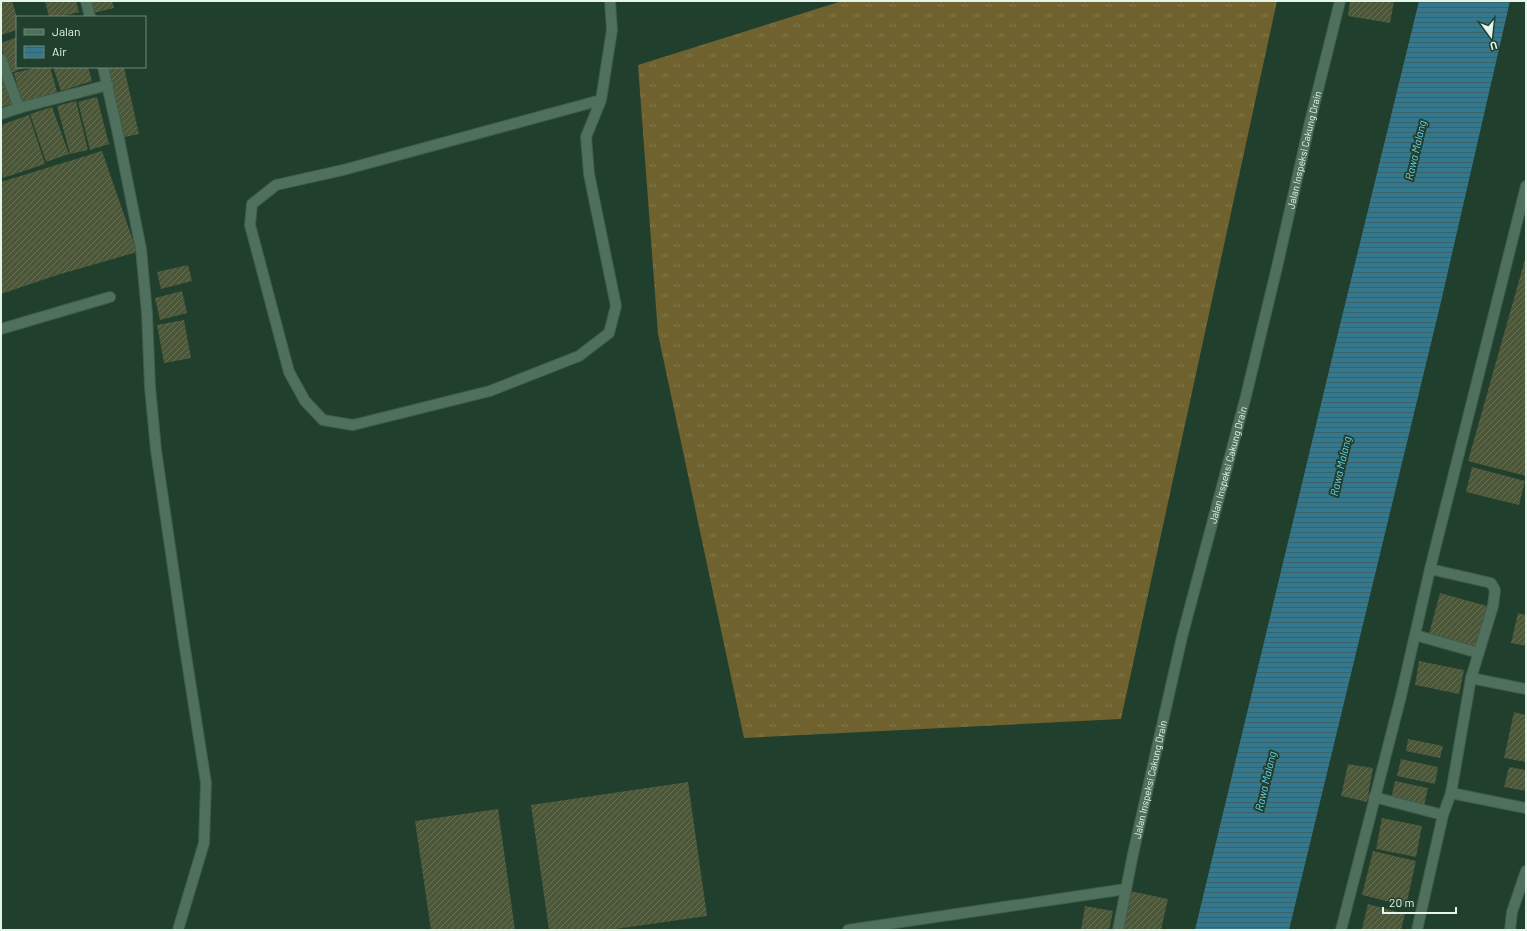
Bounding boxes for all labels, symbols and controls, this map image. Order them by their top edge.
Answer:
legend [16,16,146,68]
north arrow [1471,16,1511,56]
text: Jalan [52,24,80,38]
text: U [1489,39,1499,53]
text: Air [52,44,67,58]
street label: Jalan Inspeksi Cakung Drain [1284,90,1323,210]
water label: Rawa Malang [1402,119,1428,181]
street label: Jalan Inspeksi Cakung Drain [1206,405,1249,525]
water label: Rawa Malang [1327,435,1353,497]
street label: Jalan Inspeksi Cakung Drain [1131,719,1169,840]
water label: Rawa Malang [1252,750,1278,812]
scale bar [1383,889,1456,915]
text: 20 m [1389,895,1415,909]

